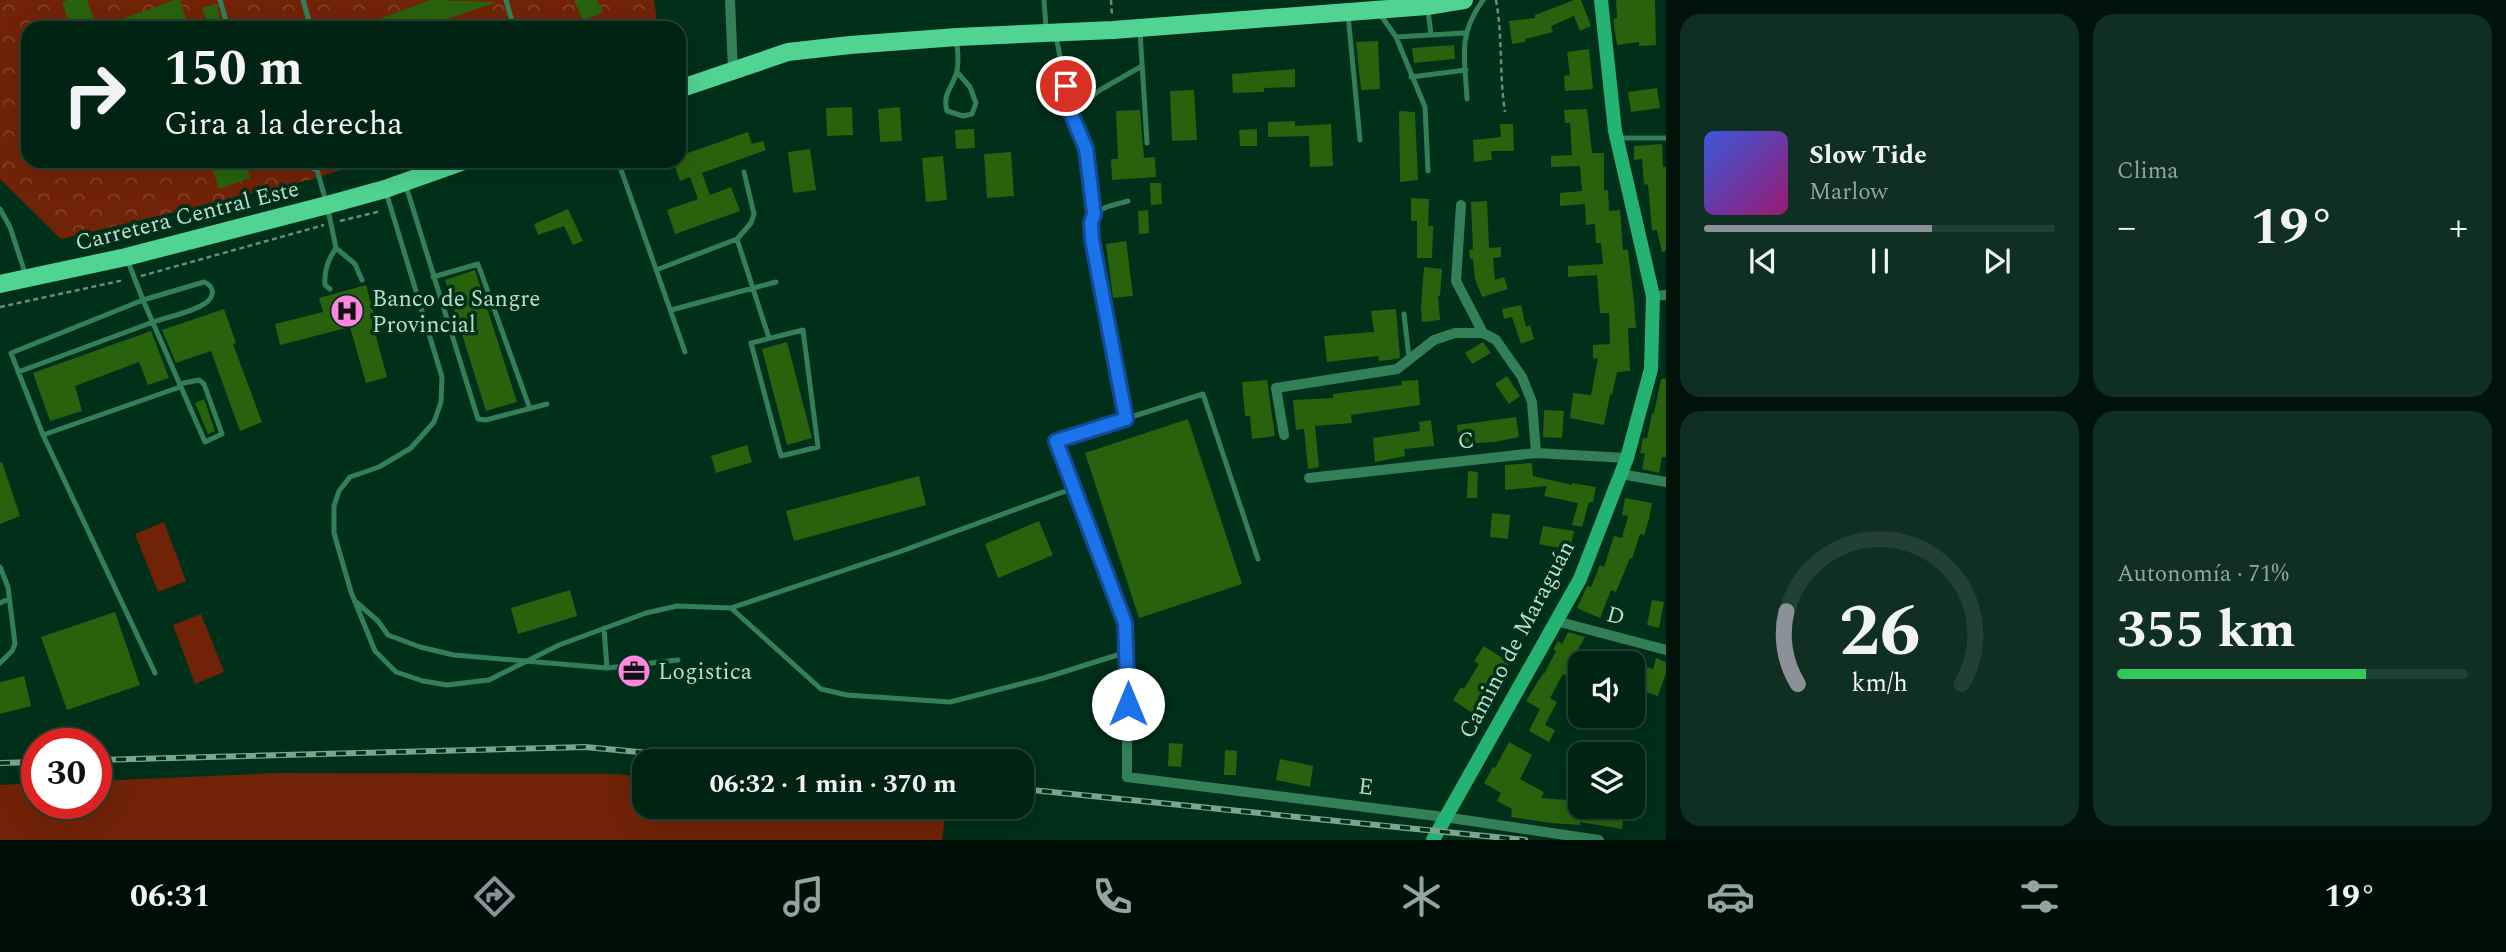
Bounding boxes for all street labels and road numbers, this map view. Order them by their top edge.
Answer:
street label: Carretera Central Este [72,172,303,261]
street label: C [1456,423,1476,460]
street label: Camino de Maraguán [1450,534,1584,745]
street label: D [1602,597,1629,636]
street label: E [1356,769,1375,806]

